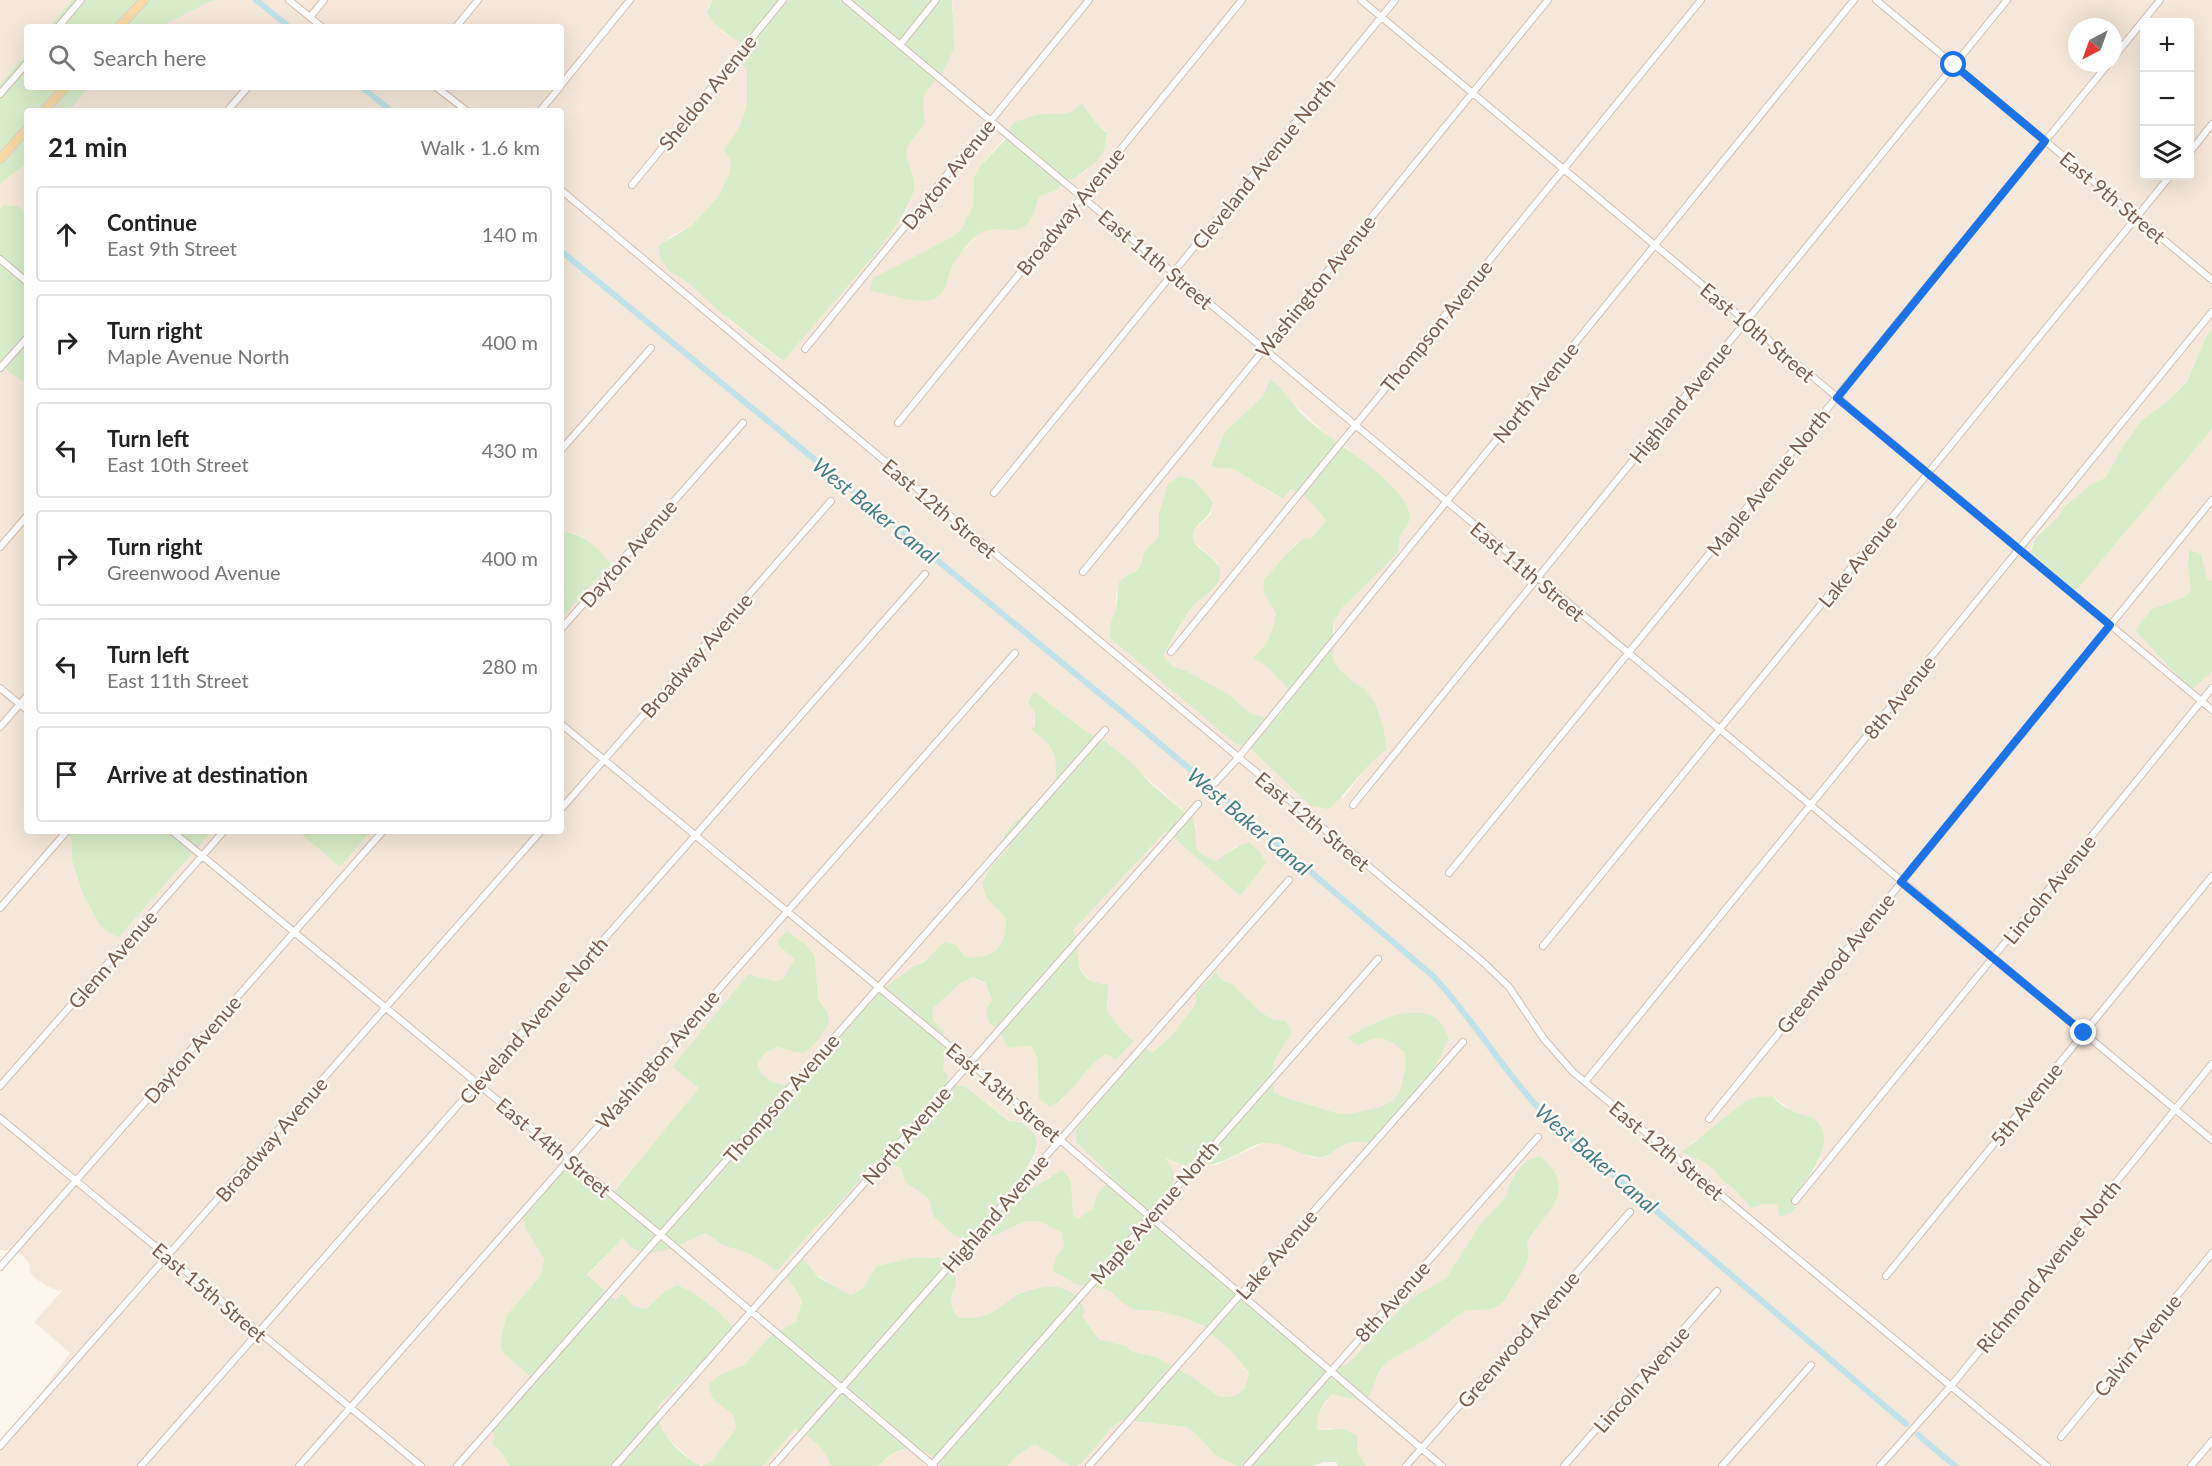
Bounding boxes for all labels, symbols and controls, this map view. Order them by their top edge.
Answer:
north arrow [2068,18,2122,72]
map controls [2140,18,2194,180]
button: + [2140,18,2194,72]
search box [24,24,564,90]
street label: Sheldon Avenue [653,29,761,155]
icon: search [45,41,78,74]
text: Search here [93,44,206,71]
route start [1940,51,1966,77]
street label: Cleveland Avenue North [1186,72,1340,254]
button: − [2140,72,2194,126]
street label: Dayton Avenue [896,114,1000,234]
button: layers [2140,126,2194,180]
text: 21 min [48,131,128,163]
text: Walk · 1.6 km [421,135,540,159]
street label: Broadway Avenue [1011,142,1129,280]
street label: East 9th Street [2055,146,2171,248]
street label: East 11th Street [1094,204,1218,314]
text: Continue [107,209,197,236]
street label: Washington Avenue [1250,210,1380,362]
icon: ahead [50,218,83,251]
text: 140 m [482,222,538,246]
text: East 9th Street [107,236,237,260]
street label: Thompson Avenue [1375,255,1497,397]
street label: East 10th Street [1696,277,1820,387]
text: Turn right [107,317,202,344]
icon: right [50,326,83,359]
text: 400 m [482,330,538,354]
street label: Highland Avenue [1624,336,1736,468]
street label: North Avenue [1487,337,1583,447]
text: Maple Avenue North [107,344,289,368]
street label: Maple Avenue North [1701,404,1835,560]
text: Turn left [107,425,189,452]
icon: left [50,434,83,467]
text: 430 m [482,438,538,462]
text: East 10th Street [107,452,249,476]
water label: West Baker Canal [808,452,944,568]
street label: East 12th Street [878,453,1002,563]
street label: Dayton Avenue [575,494,681,612]
street label: Lake Avenue [1813,510,1901,612]
street label: East 11th Street [1466,516,1590,626]
text: Turn right [107,533,202,560]
icon: right [50,542,83,575]
text: 400 m [482,546,538,570]
text: Greenwood Avenue [107,560,281,584]
street label: Broadway Avenue [635,588,757,722]
text: Turn left [107,641,189,668]
icon: left [50,650,83,683]
street label: 8th Avenue [1858,650,1940,744]
text: 280 m [482,654,538,678]
text: East 11th Street [107,668,249,692]
icon: arrive [50,758,83,791]
text: Arrive at destination [107,761,308,788]
water label: West Baker Canal [1183,762,1317,880]
street label: East 12th Street [1251,766,1375,876]
street label: Lincoln Avenue [1998,830,2100,948]
street label: Greenwood Avenue [1771,888,1899,1038]
street label: Glenn Avenue [63,905,161,1013]
street label: Cleveland Avenue North [454,931,612,1109]
street label: Washington Avenue [590,985,724,1133]
street label: Dayton Avenue [139,990,245,1108]
route end [2070,1019,2096,1045]
street label: Thompson Avenue [718,1028,844,1168]
street label: East 13th Street [942,1037,1066,1147]
street label: 5th Avenue [1985,1057,2067,1151]
street label: Broadway Avenue [210,1072,332,1206]
street label: North Avenue [857,1081,955,1189]
street label: East 14th Street [492,1092,616,1202]
street label: East 12th Street [1605,1095,1729,1205]
water label: West Baker Canal [1531,1098,1664,1218]
street label: Maple Avenue North [1085,1135,1223,1289]
street label: Highland Avenue [937,1149,1053,1277]
street label: Richmond Avenue North [1971,1175,2125,1357]
street label: Lake Avenue [1231,1204,1321,1304]
street label: East 15th Street [148,1237,272,1347]
street label: 8th Avenue [1349,1256,1435,1346]
street label: Greenwood Avenue [1452,1266,1584,1412]
street label: Calvin Avenue [2088,1289,2186,1401]
street label: Lincoln Avenue [1588,1321,1694,1437]

